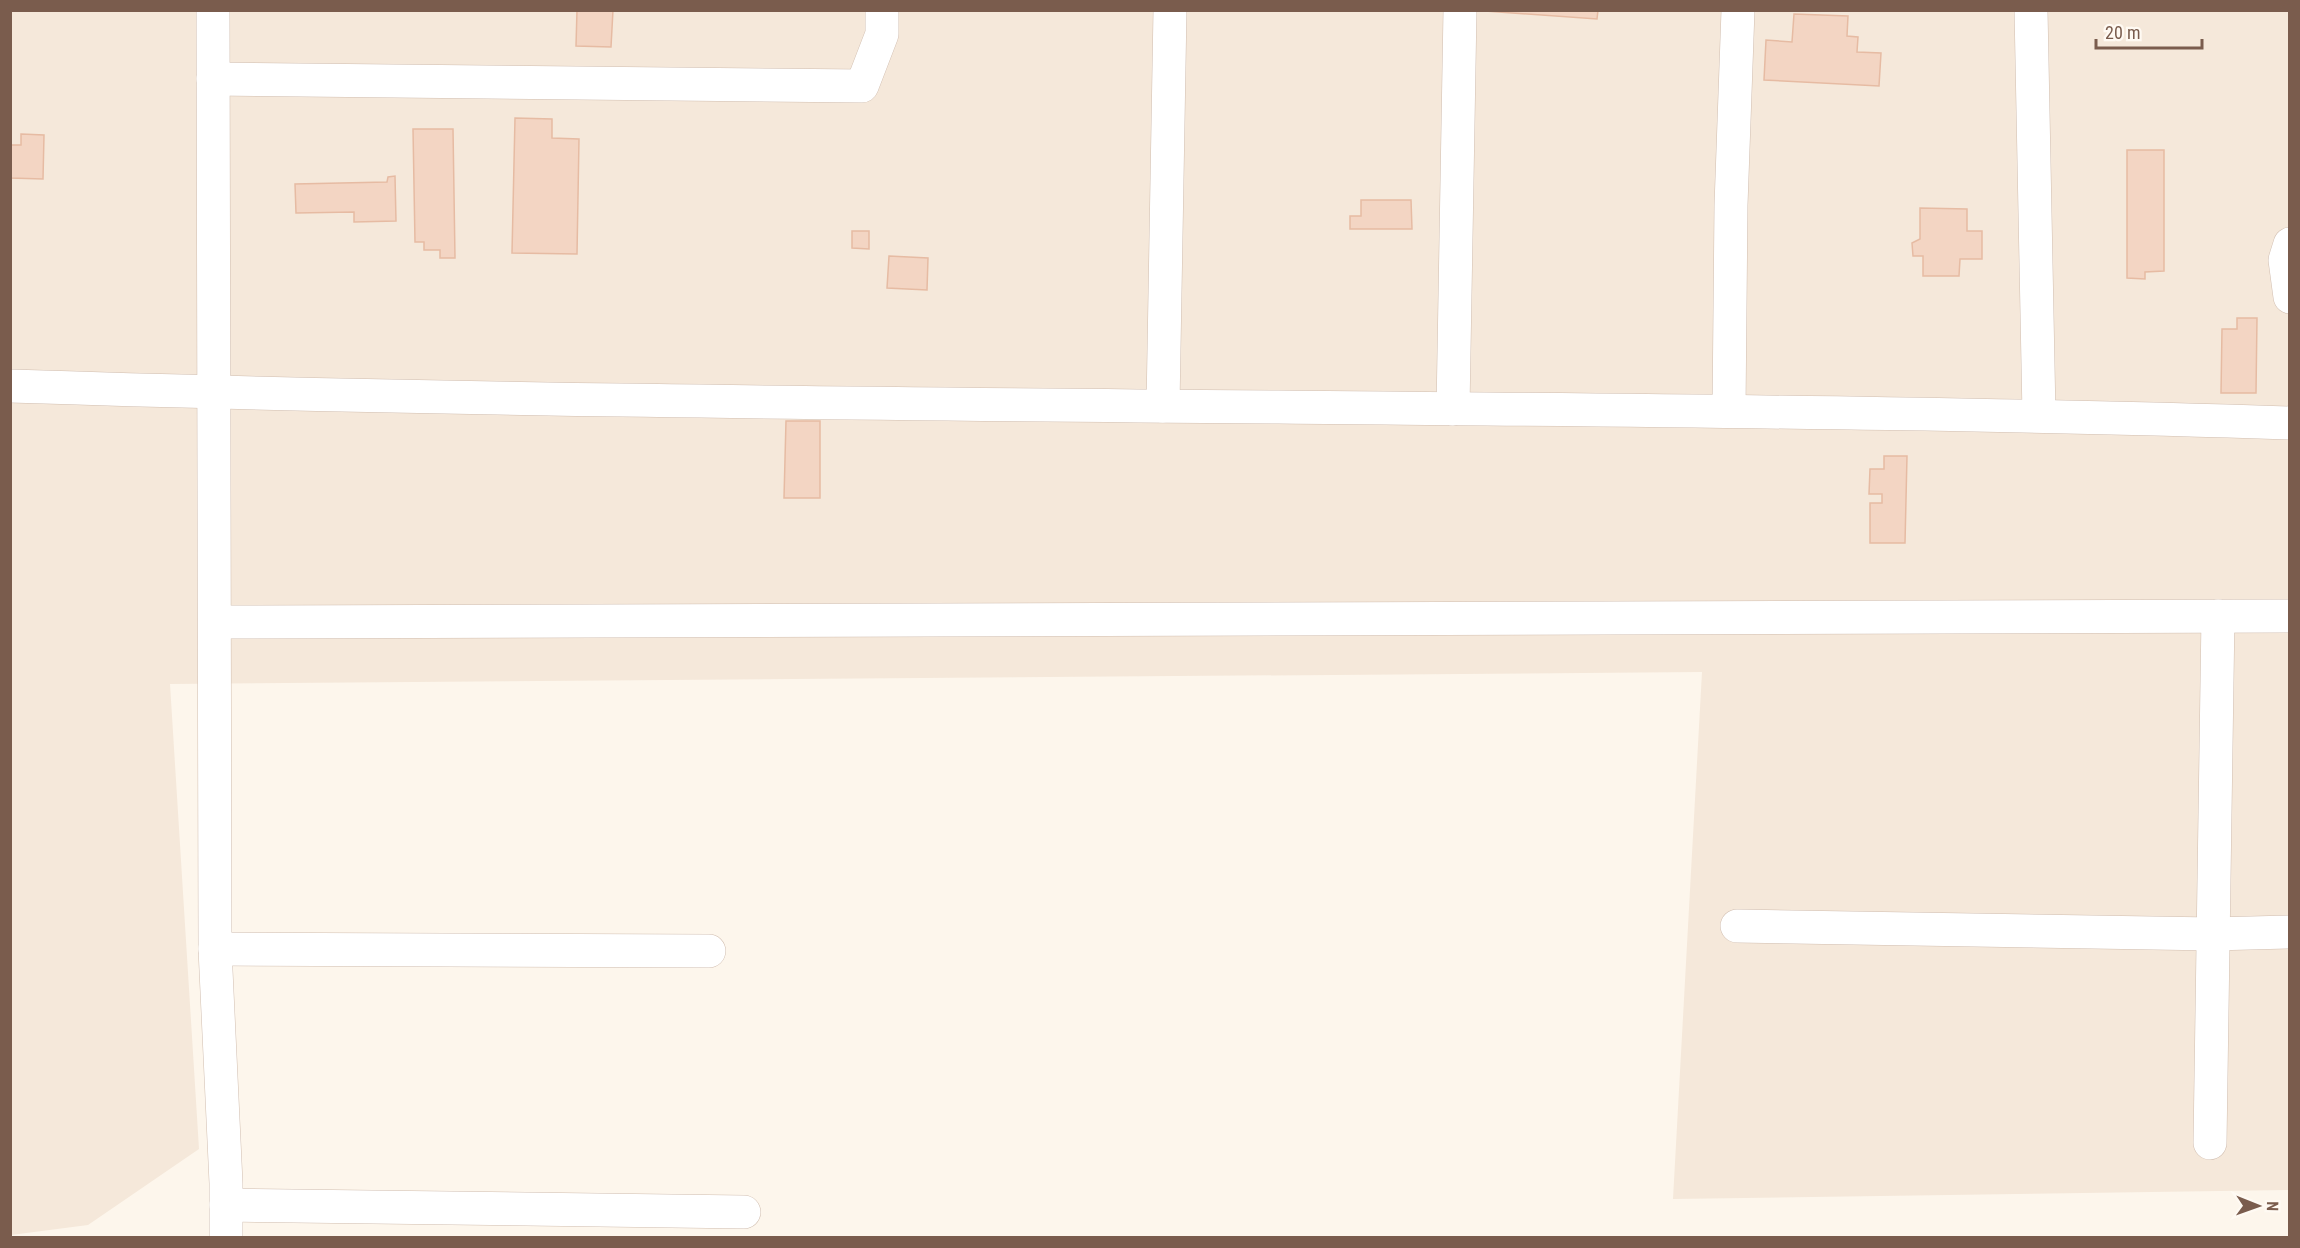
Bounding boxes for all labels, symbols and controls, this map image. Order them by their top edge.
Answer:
scale bar [2096,12,2202,50]
text: 20 m [2105,22,2140,43]
north arrow [2228,1176,2288,1236]
text: N [2263,1201,2282,1211]

